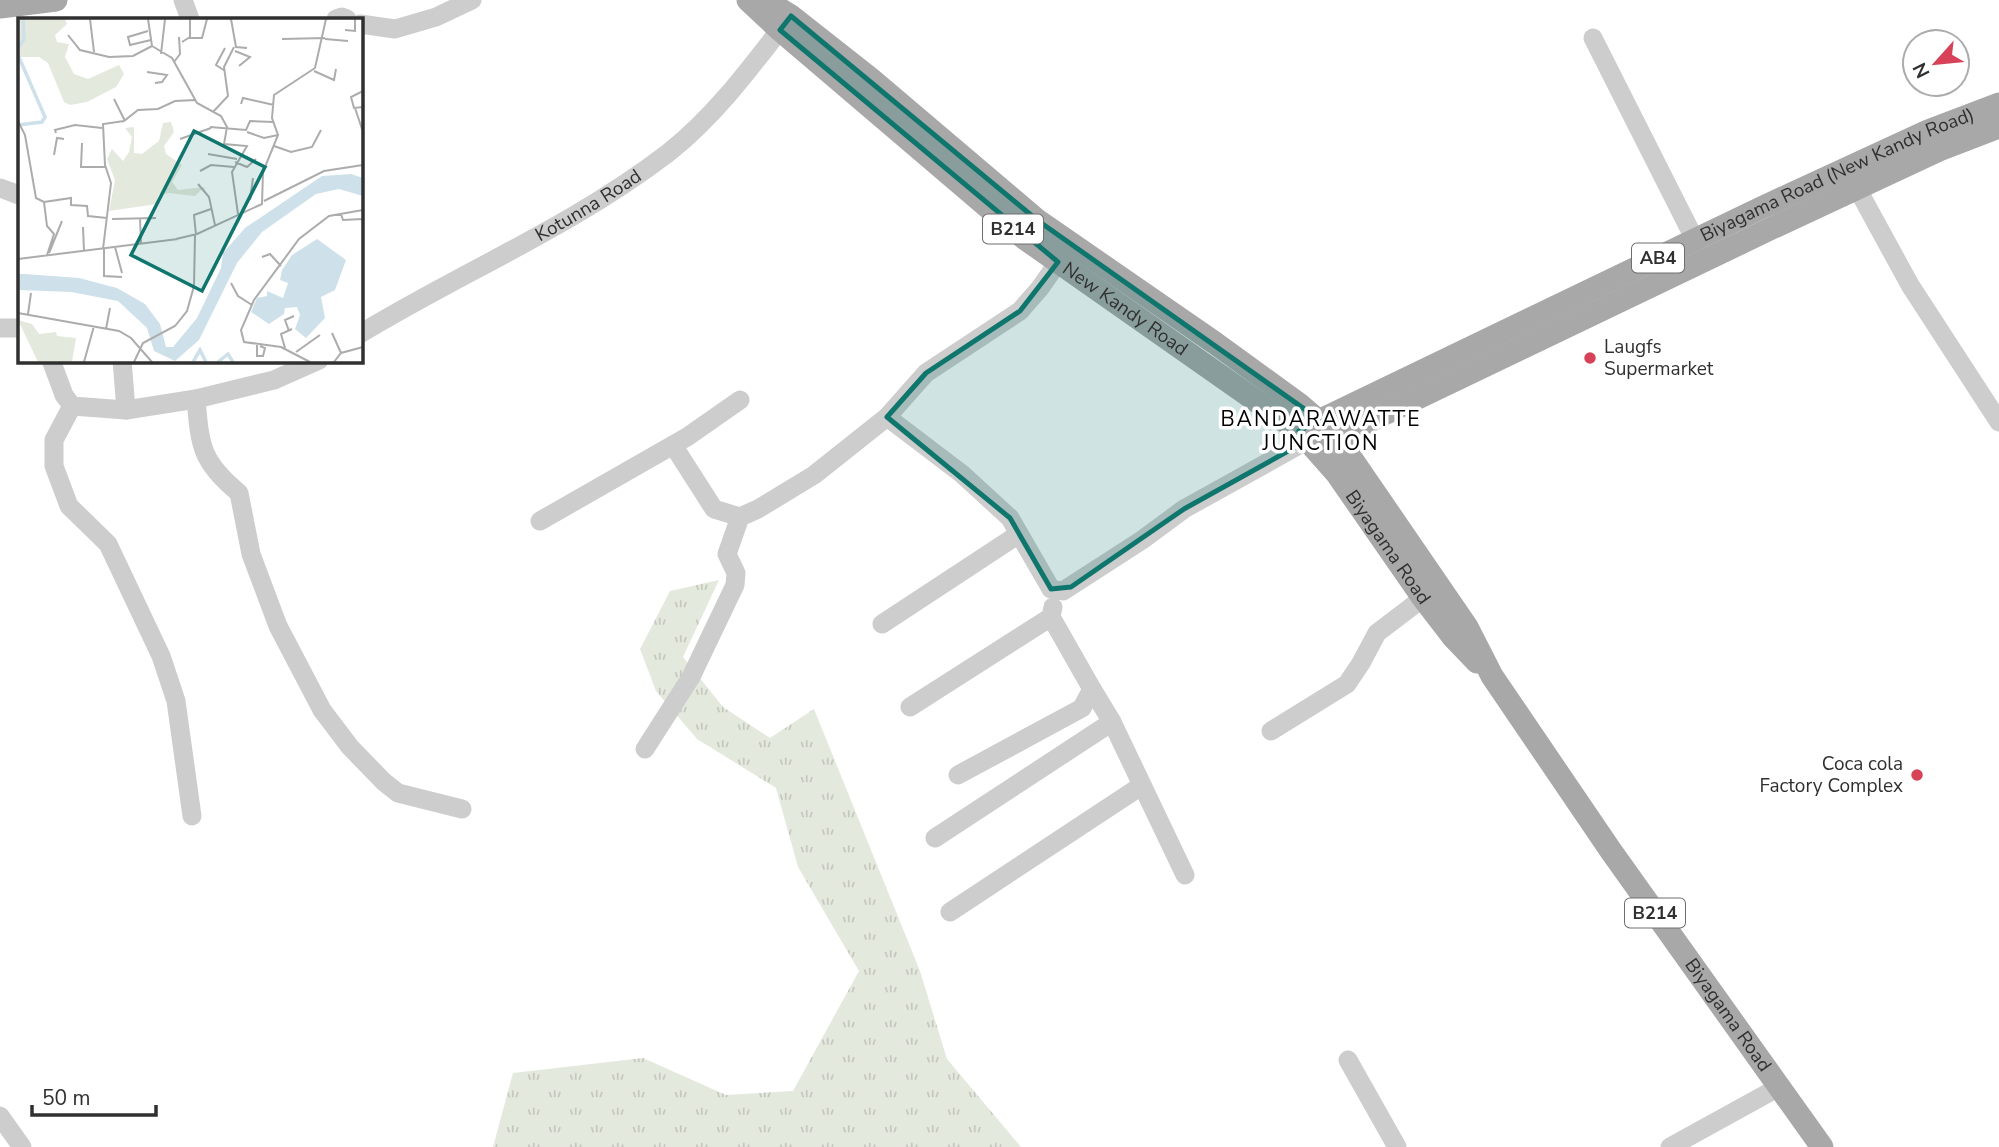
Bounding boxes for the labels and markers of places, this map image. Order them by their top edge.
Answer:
place label: Laugfs Supermarket [1604,334,1714,382]
marker: Laugfs Supermarket [1582,350,1598,366]
place label: Coca cola Factory Complex [1759,751,1903,799]
marker: Coca cola Factory Complex [1909,767,1925,783]

